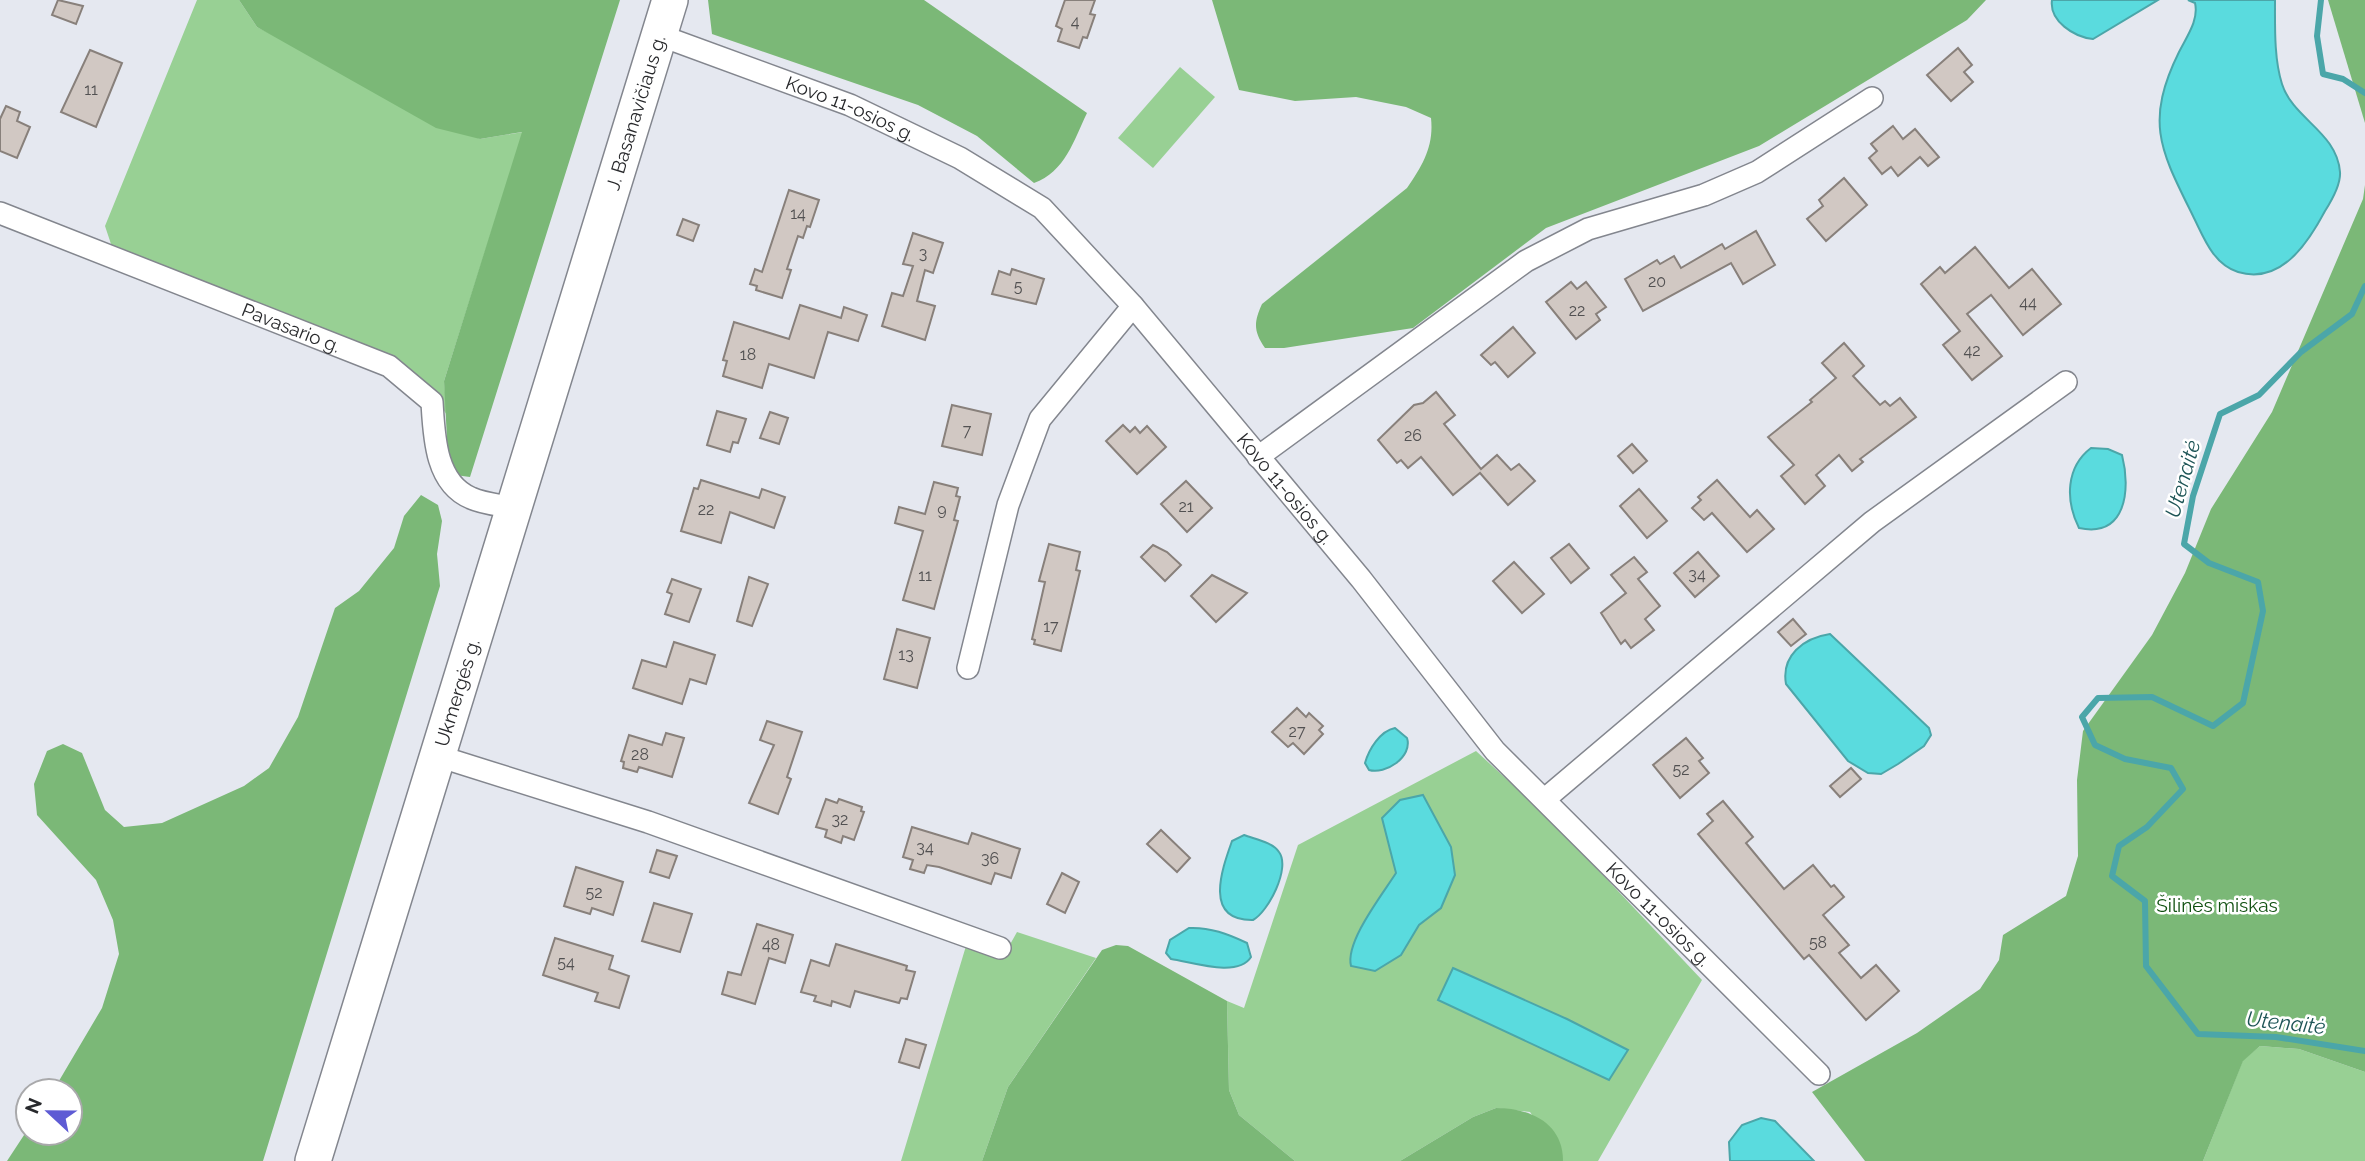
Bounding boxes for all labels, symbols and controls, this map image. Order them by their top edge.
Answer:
house number: 4 [1071,12,1080,31]
street label: J. Basanavičiaus g. [601,32,670,193]
street label: Kovo 11-osios g. [783,71,918,146]
house number: 11 [84,80,98,99]
house number: 14 [790,204,806,223]
house number: 3 [919,244,927,263]
house number: 20 [1648,272,1666,291]
house number: 5 [1014,277,1023,296]
house number: 44 [2019,293,2037,312]
street label: Pavasario g. [239,298,344,357]
house number: 22 [1569,301,1585,320]
house number: 42 [1963,341,1981,360]
house number: 18 [740,345,756,364]
house number: 7 [963,421,972,440]
house number: 26 [1404,426,1422,445]
street label: Kovo 11-osios g. [1233,428,1338,548]
water label: Utenaitė [2160,437,2205,521]
house number: 21 [1178,497,1194,516]
house number: 22 [698,500,714,519]
house number: 9 [937,500,947,519]
house number: 34 [1688,565,1706,584]
house number: 11 [918,566,932,585]
house number: 17 [1043,617,1059,636]
street label: Ukmergės g. [430,636,484,749]
house number: 13 [898,645,914,664]
house number: 27 [1289,722,1306,741]
house number: 28 [631,745,649,764]
house number: 52 [1672,760,1690,779]
house number: 32 [832,810,848,829]
house number: 34 [916,838,934,857]
house number: 36 [981,849,999,868]
street label: Kovo 11-osios g. [1602,858,1715,971]
house number: 52 [585,883,603,902]
park label: Šilinės miškas [2156,894,2278,916]
house number: 58 [1809,933,1827,952]
house number: 48 [762,935,780,954]
house number: 54 [557,953,575,972]
water label: Utenaitė [2245,1006,2327,1039]
north arrow [14,1077,84,1147]
text: N [20,1095,46,1116]

